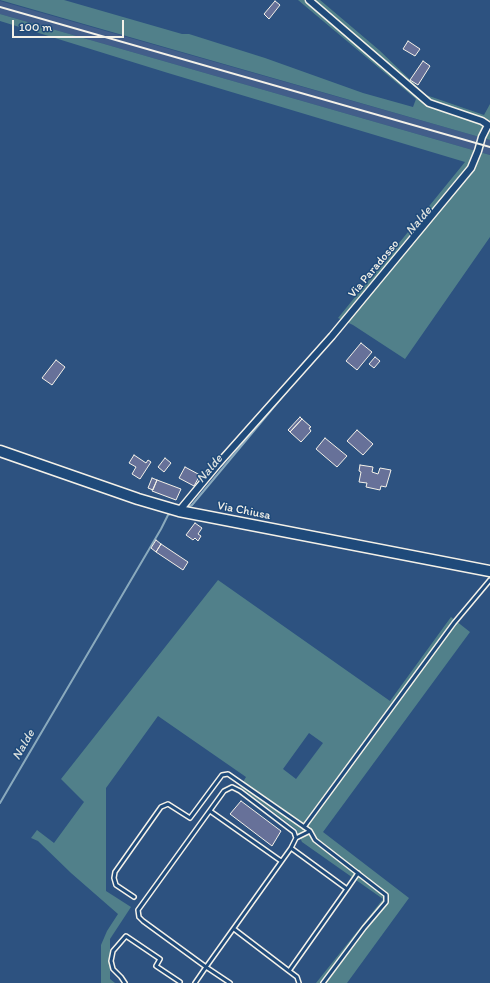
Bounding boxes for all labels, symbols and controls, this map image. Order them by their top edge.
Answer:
scale bar [14,12,126,38]
text: 100 m [19,20,52,34]
water label: Nalde [403,204,435,238]
street label: Via Paradosso [345,237,403,301]
water label: Nalde [194,452,226,486]
street label: Via Chiusa [216,499,272,523]
water label: Nalde [9,727,39,763]

